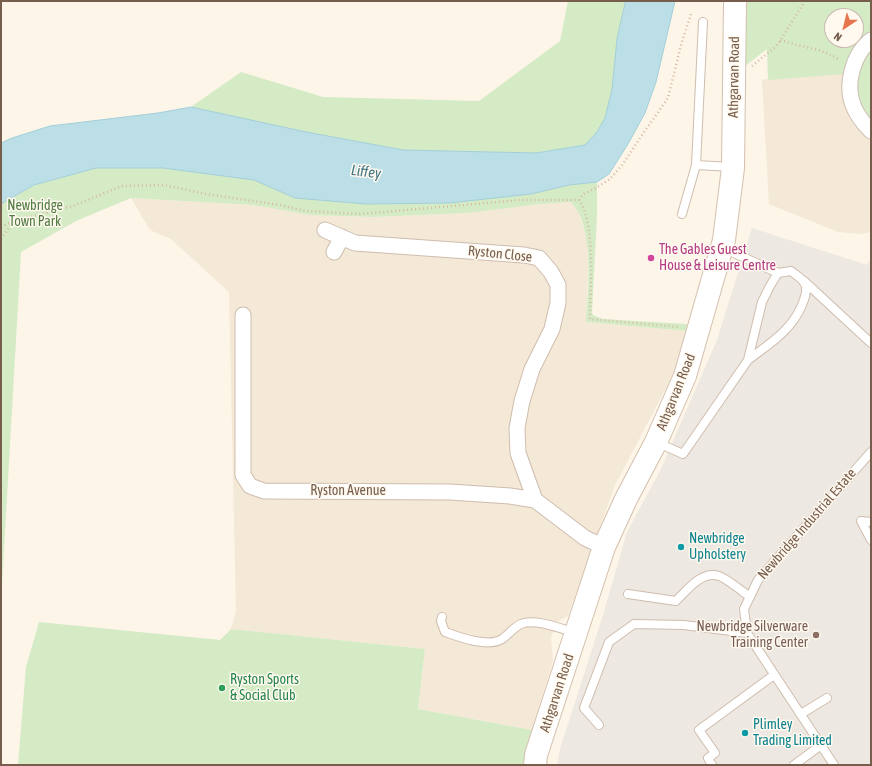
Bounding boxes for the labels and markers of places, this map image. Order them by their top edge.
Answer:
place label: The Gables Guest House & Leisure Centre [659,242,776,274]
marker: The Gables Guest House & Leisure Centre [646,253,656,263]
place label: Newbridge Upholstery [689,531,746,564]
marker: Newbridge Upholstery [676,542,686,552]
place label: Newbridge Silverware Training Center [697,619,808,652]
marker: Newbridge Silverware Training Center [811,630,821,640]
place label: Ryston Sports & Social Club [230,672,299,704]
marker: Ryston Sports & Social Club [217,683,227,693]
place label: Plimley Trading Limited [753,717,832,750]
marker: Plimley Trading Limited [740,728,750,738]

